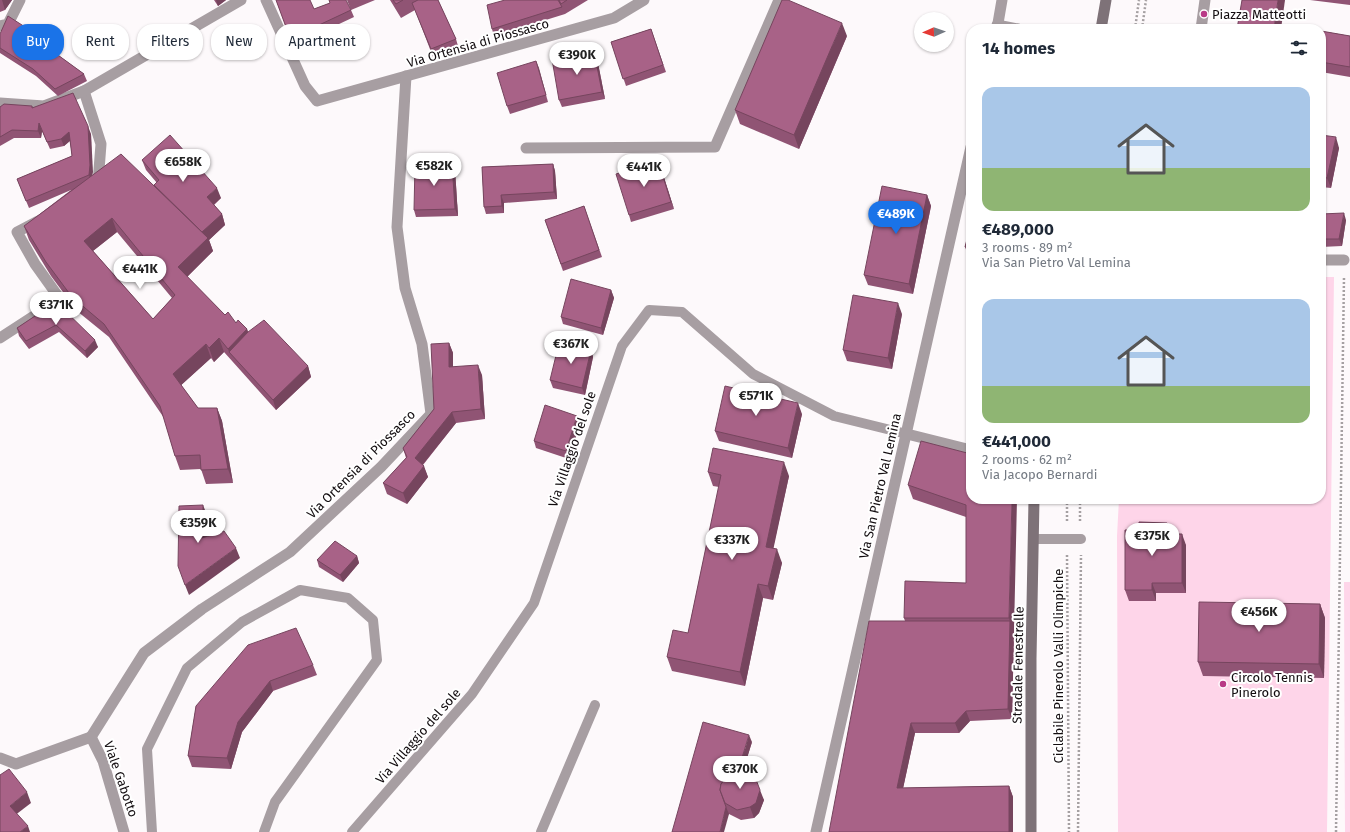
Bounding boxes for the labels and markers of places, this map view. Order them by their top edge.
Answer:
place label: Piazza Matteotti [1212,7,1306,22]
marker: Piazza Matteotti [1199,9,1209,19]
pin: €390K [549,42,605,76]
pin: €658K [155,149,211,183]
pin: €582K [406,153,462,187]
pin: €441K [616,154,672,188]
pin: €489K [868,201,924,235]
pin: €441K [112,256,168,290]
pin: €371K [28,292,84,326]
pin: €367K [543,331,599,365]
pin: €571K [728,383,784,417]
pin: €359K [170,510,226,544]
pin: €375K [1124,523,1180,557]
pin: €337K [704,527,760,561]
pin: €456K [1231,599,1287,633]
place label: Circolo Tennis Pinerolo [1231,670,1313,700]
marker: Circolo Tennis Pinerolo [1218,679,1228,689]
pin: €370K [712,756,768,790]

